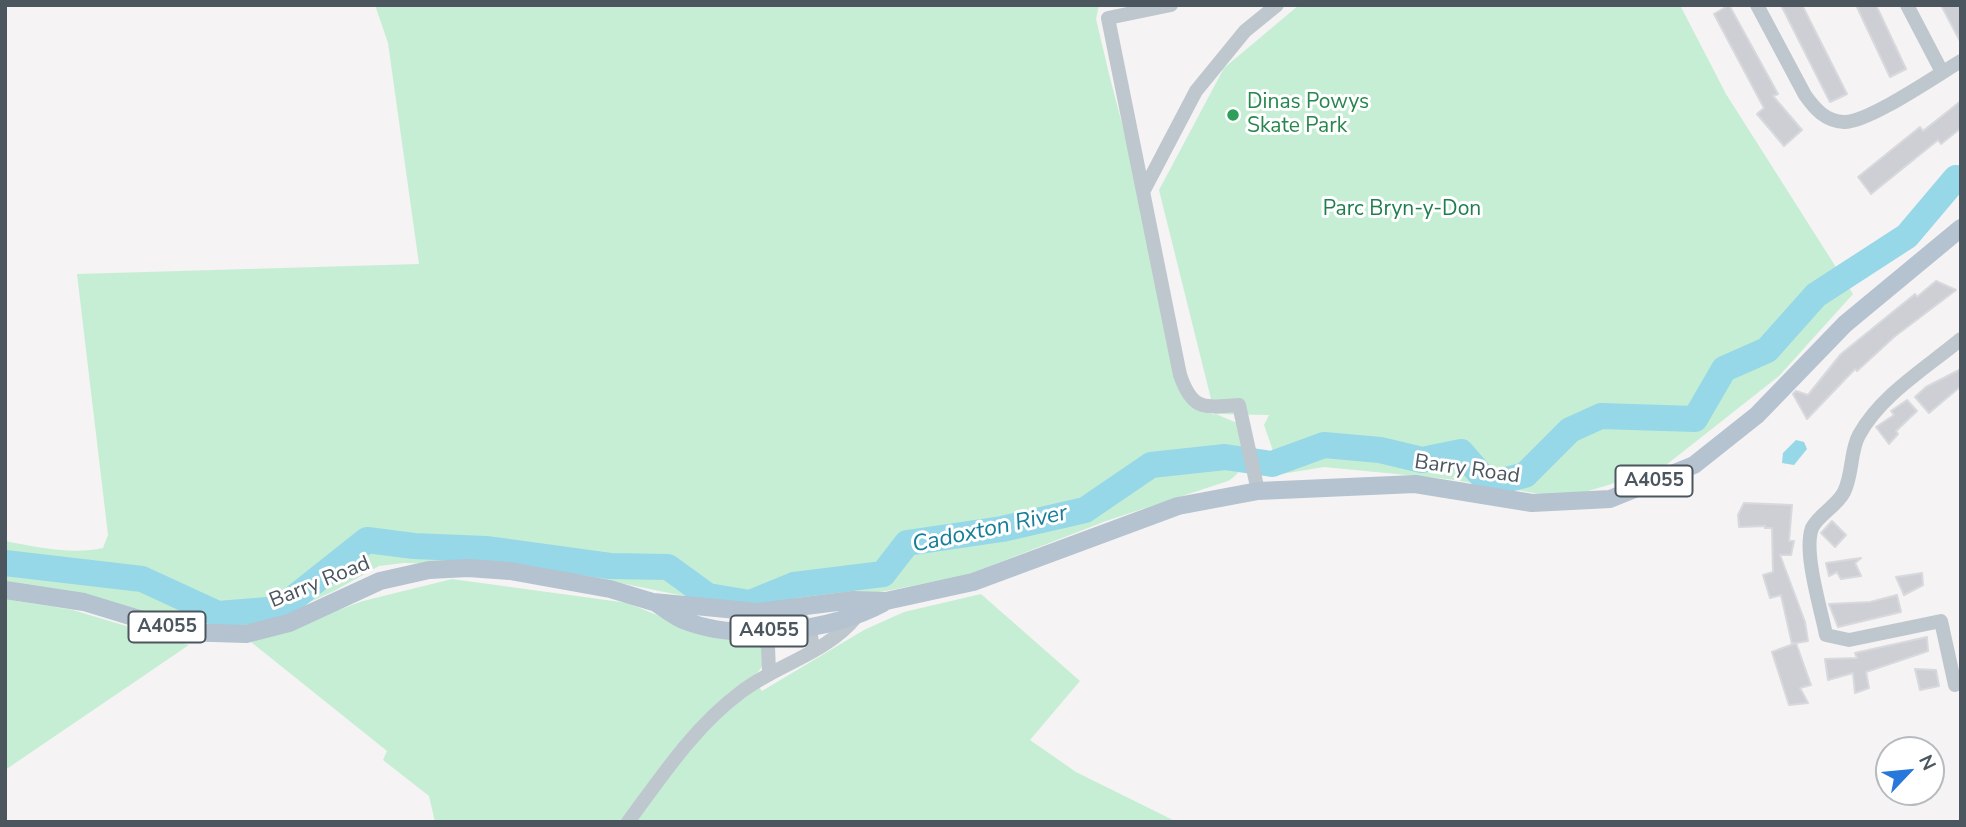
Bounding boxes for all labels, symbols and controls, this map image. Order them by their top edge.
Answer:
place label: Dinas Powys Skate Park [1247,90,1369,140]
marker: Dinas Powys Skate Park [1225,107,1241,123]
park label: Parc Bryn-y-Don [1323,197,1481,223]
street label: Barry Road [1413,450,1521,490]
road number: A4055 [1616,466,1692,496]
water label: Cadoxton River [910,500,1070,560]
street label: Barry Road [266,551,374,615]
road number: A4055 [128,612,206,642]
road number: A4055 [730,616,808,646]
north arrow [1875,736,1945,806]
text: N [1912,751,1942,775]

